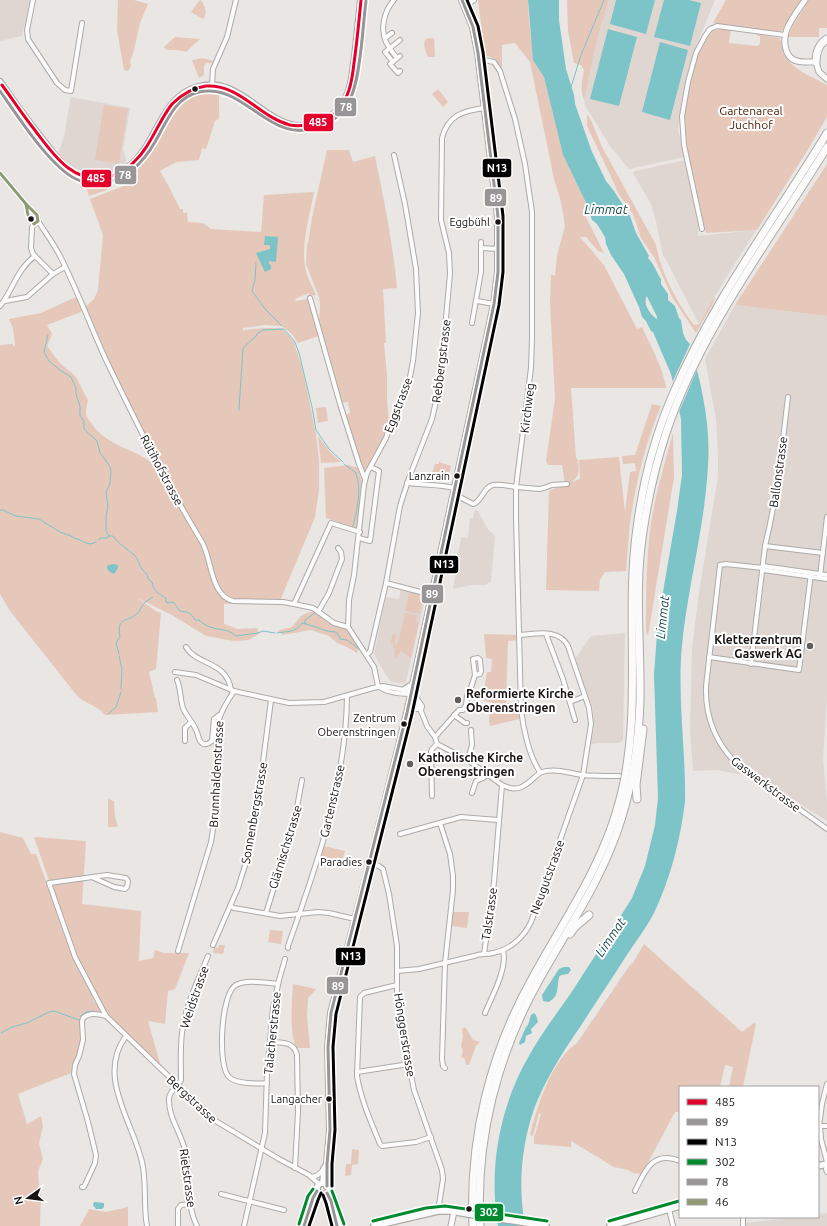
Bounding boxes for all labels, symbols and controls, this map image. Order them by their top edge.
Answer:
unlabelled marker [190,84,200,94]
line badge: 78 [334,97,357,117]
text: 78 [340,101,352,113]
park label: Gartenareal Juchhof [719,104,783,131]
line badge: 485 [303,113,334,132]
text: 485 [309,116,327,128]
line badge: N13 [482,158,512,178]
text: N13 [487,162,507,174]
line badge: 78 [114,165,137,185]
line badge: 485 [81,169,112,188]
text: 78 [119,169,131,181]
text: 485 [87,172,105,184]
line badge: 89 [484,188,507,207]
text: 89 [490,192,502,204]
water label: Limmat [584,202,629,216]
unlabelled marker [26,214,36,224]
place label: Eggbühl [449,216,490,228]
marker: Eggbühl [493,217,503,227]
street label: Rebbergstrasse [429,319,453,403]
street label: Eggstrasse [382,376,414,434]
street label: Kirchweg [517,382,537,434]
street label: Rütihofstrasse [138,432,186,508]
street label: Ballonstrasse [767,436,789,508]
place label: Lanzrain [409,470,450,482]
marker: Lanzrain [452,471,462,481]
line badge: N13 [429,555,459,574]
text: N13 [434,558,454,570]
line badge: 89 [421,584,444,604]
text: 89 [426,588,438,600]
water label: Limmat [653,594,671,639]
place label: Kletterzentrum Gaswerk AG [714,633,802,660]
marker: Kletterzentrum Gaswerk AG [805,641,815,651]
place label: Reformierte Kirche Oberenstringen [466,687,574,714]
marker: Reformierte Kirche Oberenstringen [453,695,463,705]
place label: Zentrum Oberenstringen [318,712,396,738]
marker: Zentrum Oberenstringen [399,719,409,729]
street label: Brunnhaldenstrasse [207,720,225,828]
place label: Katholische Kirche Oberengstringen [418,751,523,778]
street label: Gaswerkstrasse [729,754,803,814]
marker: Katholische Kirche Oberengstringen [405,759,415,769]
street label: Sonnenbergstrasse [239,761,269,865]
street label: Gartenstrasse [317,763,347,839]
street label: Glärnischstrasse [266,804,304,890]
street label: Neugutstrasse [528,838,566,916]
place label: Paradies [320,856,362,868]
marker: Paradies [364,857,374,867]
street label: Talstrasse [479,887,499,941]
water label: Limmat [592,914,628,959]
line badge: N13 [335,947,366,966]
text: N13 [341,950,361,962]
street label: Weidstrasse [177,964,211,1030]
line badge: 89 [326,976,349,995]
text: 89 [332,980,344,992]
street label: Talacherstrasse [261,991,283,1075]
street label: Hönggerstrasse [392,992,418,1078]
street label: Bergstrasse [164,1073,220,1125]
legend [679,1086,819,1218]
place label: Langacher [271,1093,323,1105]
marker: Langacher [324,1094,334,1104]
text: 485 [715,1095,735,1108]
text: 89 [715,1115,729,1128]
text: N13 [715,1135,737,1148]
street label: Rietstrasse [177,1148,199,1208]
text: 302 [715,1155,735,1168]
text: 78 [715,1175,729,1188]
north arrow [8,1178,48,1218]
text: N [11,1195,25,1206]
text: 46 [715,1195,729,1208]
line badge: 302 [474,1203,504,1222]
unlabelled marker [464,1204,474,1214]
text: 302 [480,1206,498,1218]

